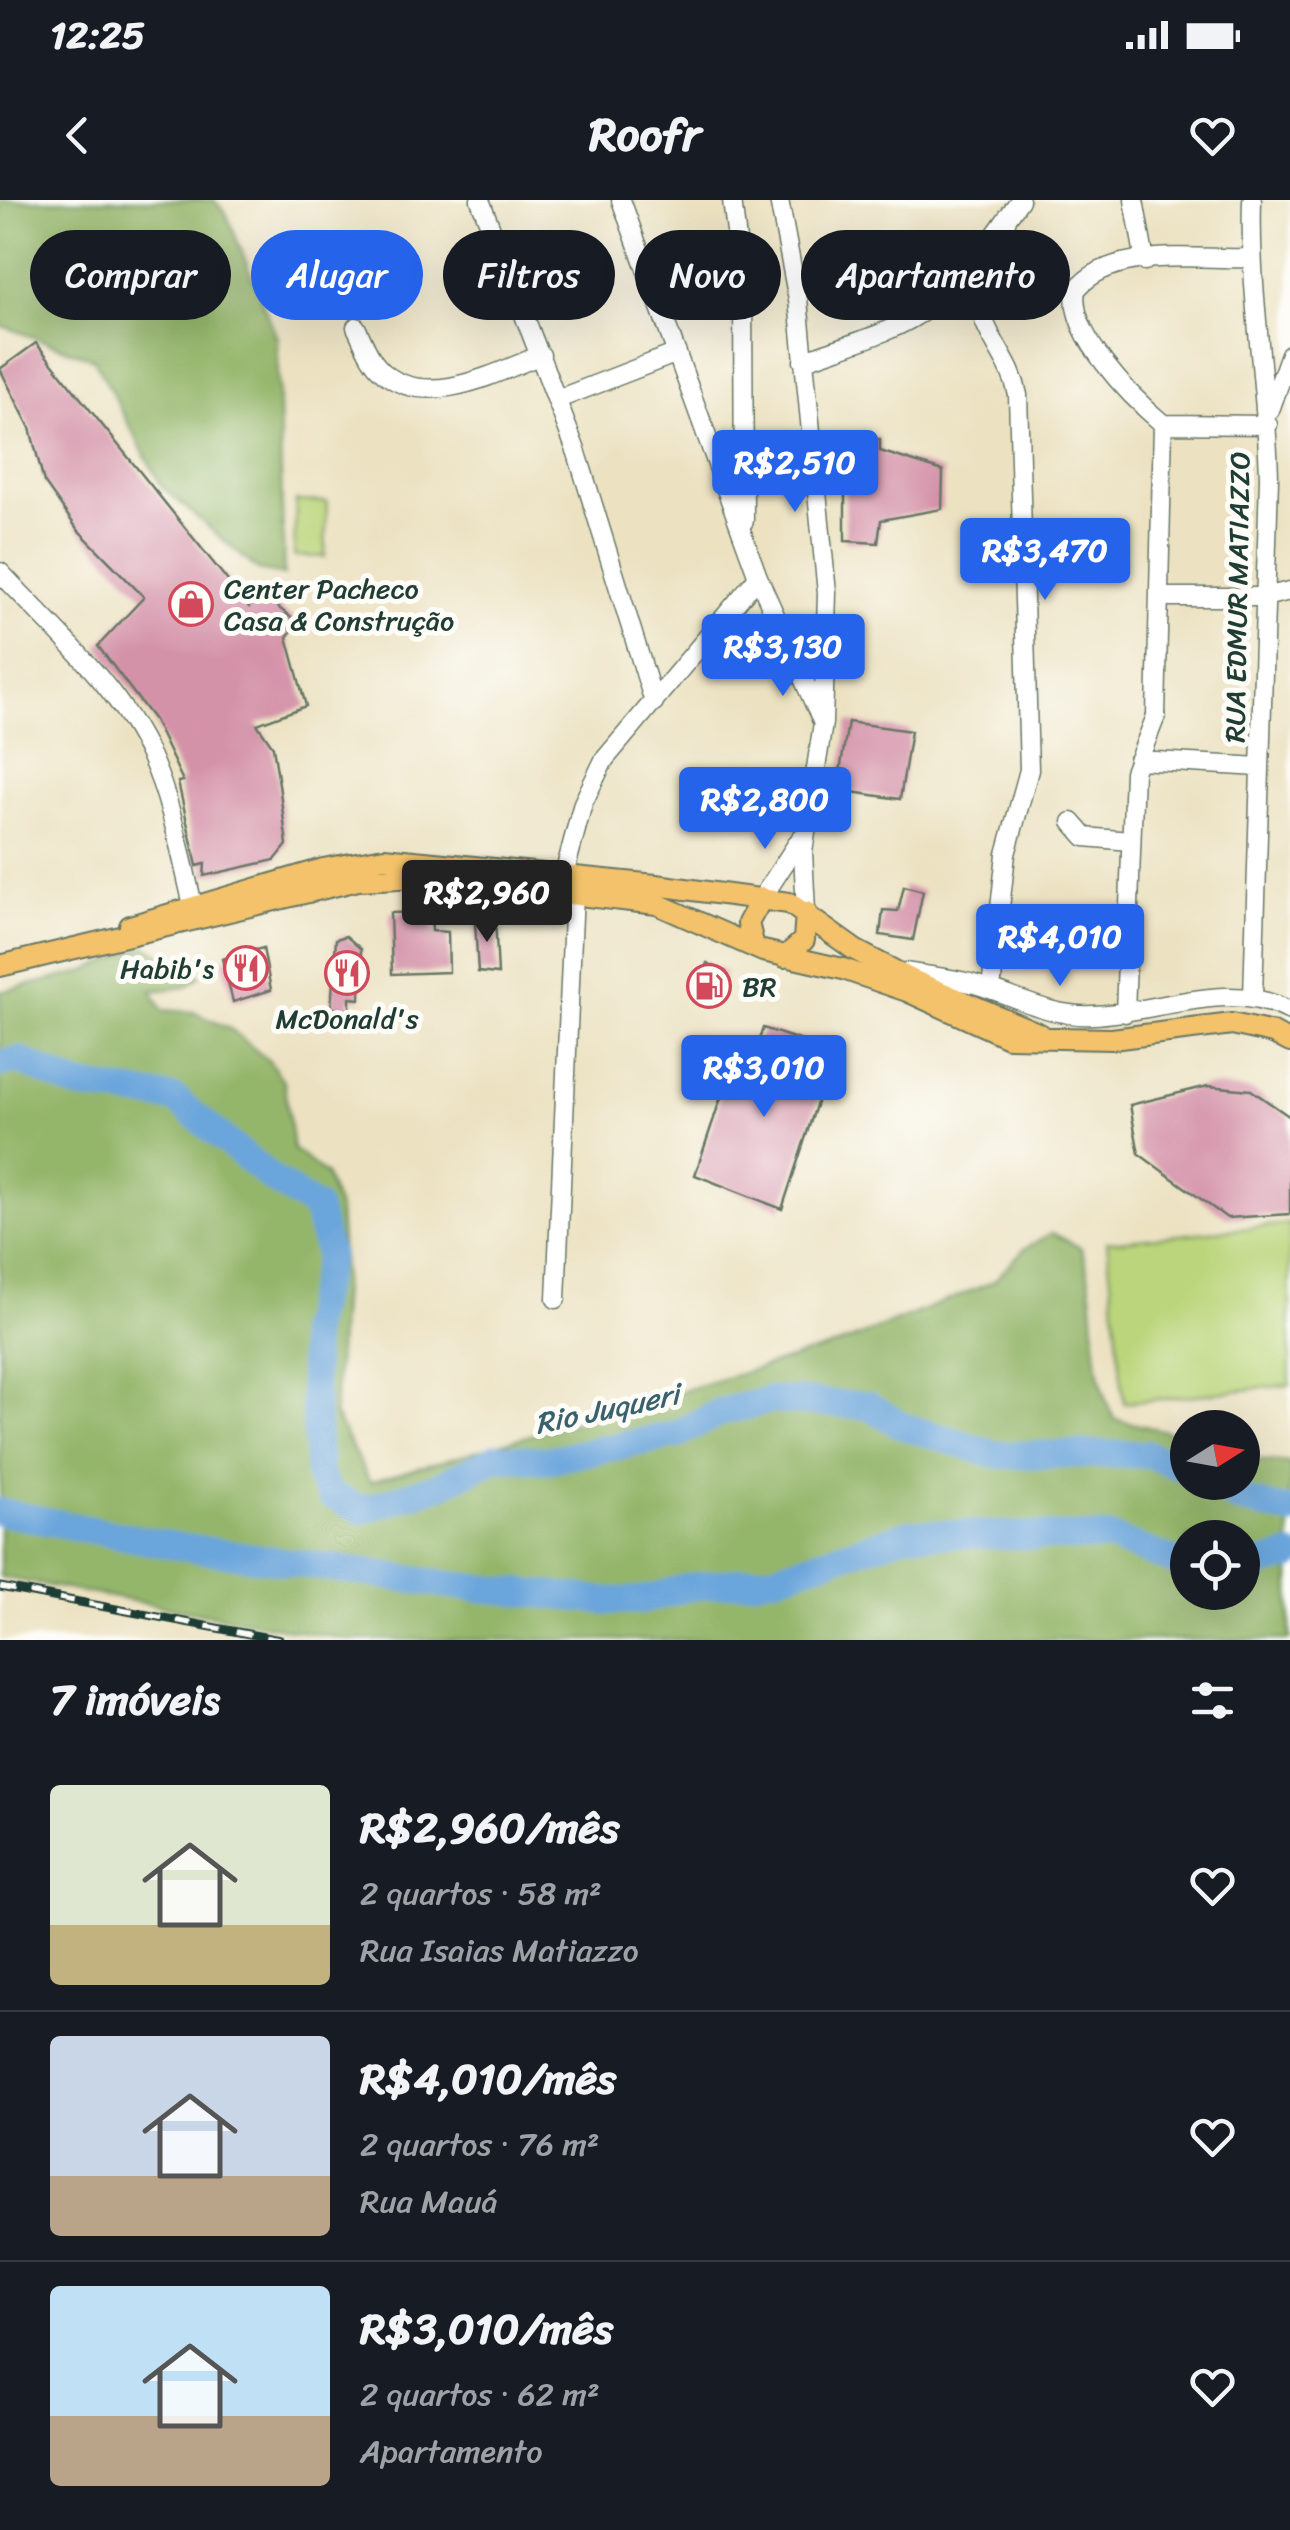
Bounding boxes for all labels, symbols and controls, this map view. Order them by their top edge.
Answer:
text: 12:25 [50,2,145,69]
text: Roofr [589,95,701,175]
icon: back [50,108,105,163]
icon: heart [1185,108,1240,163]
chip: Comprar [30,230,231,320]
chip: Alugar [251,230,423,320]
chip: Filtros [443,230,615,320]
chip: Novo [635,230,781,320]
chip: Apartamento [801,230,1070,320]
pin: R$2,510 [703,430,887,515]
text: R$2,510 [734,434,856,491]
street label: RUA EDMUR MATIAZZO [1210,451,1265,743]
pin: R$3,470 [953,518,1137,603]
text: R$3,470 [982,522,1108,579]
place label: Center Pacheco Casa & Construção [224,564,454,645]
shop icon: Center Pacheco Casa & Construção [168,581,214,627]
pin: R$3,130 [691,614,875,699]
text: R$3,130 [724,618,842,675]
pin: R$2,800 [673,767,857,852]
text: R$2,800 [701,771,829,828]
pin: R$2,960 [395,860,579,945]
text: R$2,960 [424,864,550,921]
pin: R$4,010 [968,904,1152,989]
text: R$4,010 [998,908,1122,965]
place label: Habib's [120,944,215,993]
restaurant icon: Habib's [223,945,269,991]
restaurant icon: McDonald's [324,950,370,996]
place label: BR [742,962,777,1011]
fuel station icon: BR [686,963,732,1009]
place label: McDonald's [275,994,419,1043]
pin: R$3,010 [672,1035,856,1120]
text: R$3,010 [703,1039,825,1096]
water label: Rio Juqueri [530,1366,690,1451]
north arrow [1170,1410,1260,1500]
map controls [1170,1410,1260,1610]
button: locate [1170,1520,1260,1610]
text: 7 imóveis [50,1663,220,1737]
icon: filters [1185,1673,1240,1728]
text: R$2,960/mês [360,1791,619,1865]
icon: home [130,1825,250,1945]
icon: heart [1185,1858,1240,1913]
text: 2 quartos · 58 m² [360,1865,602,1922]
text: Rua Isaias Matiazzo [360,1922,639,1979]
text: R$4,010/mês [360,2042,616,2116]
icon: home [130,2076,250,2196]
icon: heart [1185,2109,1240,2164]
text: 2 quartos · 76 m² [360,2116,599,2173]
text: Rua Mauá [360,2173,498,2230]
text: R$3,010/mês [360,2292,613,2366]
icon: home [130,2326,250,2446]
icon: heart [1185,2359,1240,2414]
text: 2 quartos · 62 m² [360,2366,600,2423]
text: Apartamento [360,2423,542,2480]

